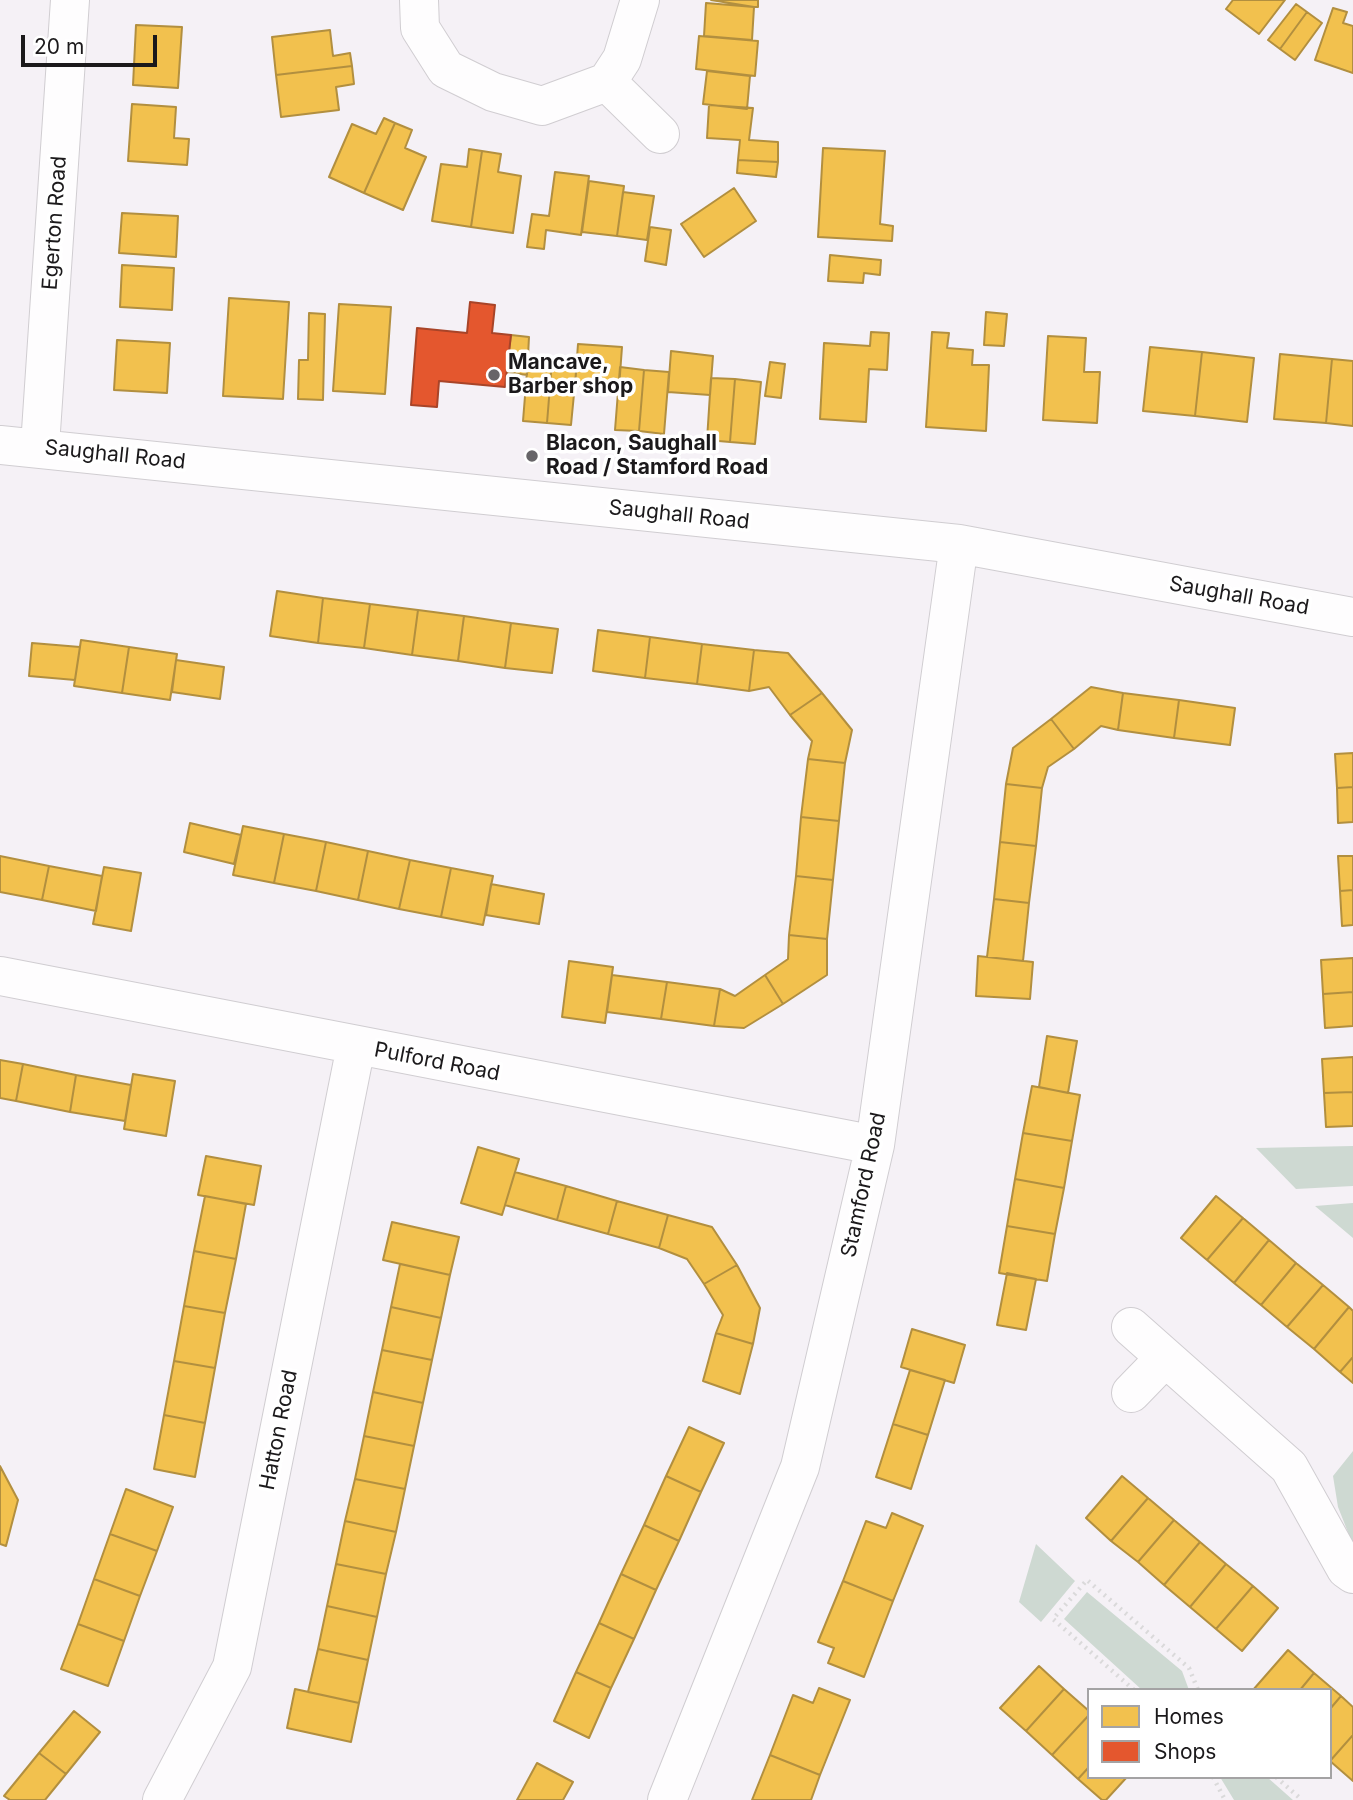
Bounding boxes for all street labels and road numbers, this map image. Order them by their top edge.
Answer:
street label: Egerton Road [38,155,72,291]
street label: Saughall Road [43,435,187,475]
street label: Saughall Road [607,495,751,535]
street label: Saughall Road [1167,571,1311,621]
street label: Pulford Road [372,1037,502,1087]
street label: Stamford Road [836,1110,892,1260]
street label: Hatton Road [255,1368,303,1492]

